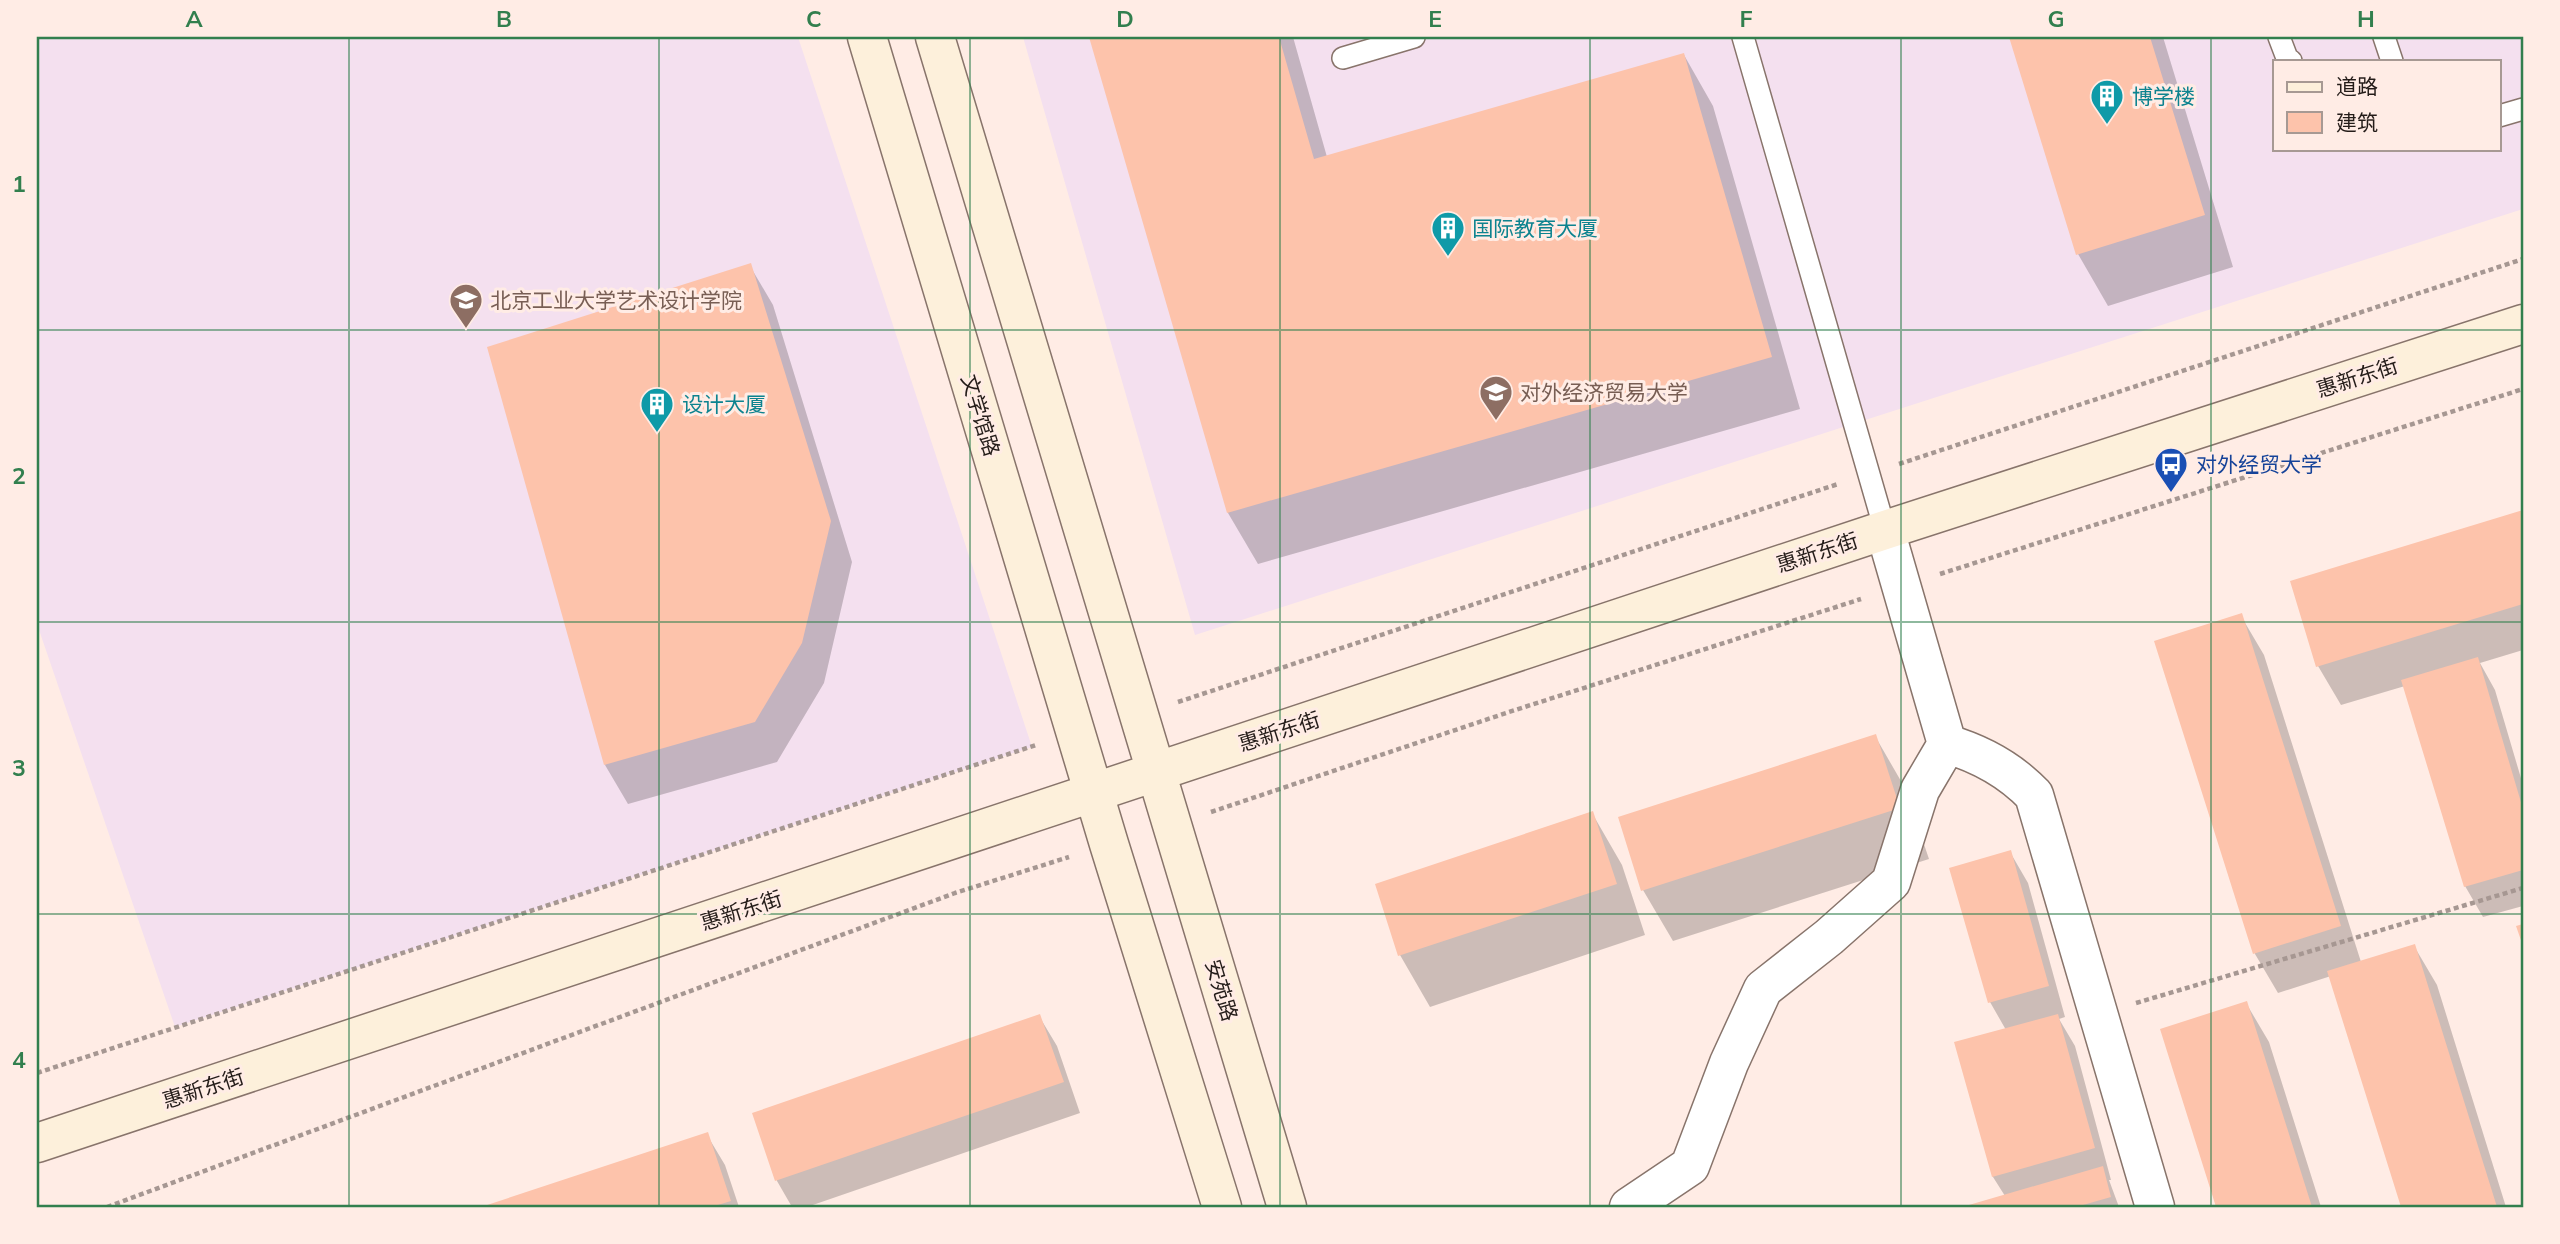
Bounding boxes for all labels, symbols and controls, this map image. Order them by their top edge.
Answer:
text: A [185,4,203,33]
text: B [496,4,512,33]
text: C [806,4,822,33]
text: D [1116,4,1134,33]
text: E [1428,4,1442,33]
text: F [1739,4,1753,33]
text: G [2047,4,2065,33]
text: H [2357,4,2375,33]
legend [2273,60,2500,150]
text: 道路 [2336,73,2378,99]
building icon: 博学楼 [2088,77,2126,126]
place label: 博学楼 [2132,83,2195,109]
text: 建筑 [2336,109,2378,135]
text: 1 [12,169,26,198]
building icon: 国际教育大厦 [1429,209,1467,258]
place label: 国际教育大厦 [1472,215,1598,241]
school or university icon: 北京工业大学艺术设计学院 [447,281,485,330]
place label: 北京工业大学艺术设计学院 [490,287,742,313]
street label: 惠新东街 [2313,352,2401,402]
street label: 文学馆路 [956,371,1006,459]
school or university icon: 对外经济贸易大学 [1477,373,1515,422]
place label: 对外经济贸易大学 [1520,379,1688,405]
building icon: 设计大厦 [638,385,676,434]
place label: 设计大厦 [682,391,766,417]
bus stop icon: 对外经贸大学 [2152,445,2190,494]
place label: 对外经贸大学 [2196,451,2322,477]
text: 2 [12,461,26,490]
street label: 惠新东街 [1773,527,1861,577]
street label: 惠新东街 [1235,706,1323,756]
text: 3 [12,753,26,782]
street label: 惠新东街 [697,885,785,935]
street label: 安苑路 [1200,956,1244,1024]
text: 4 [12,1045,26,1074]
street label: 惠新东街 [159,1063,247,1113]

